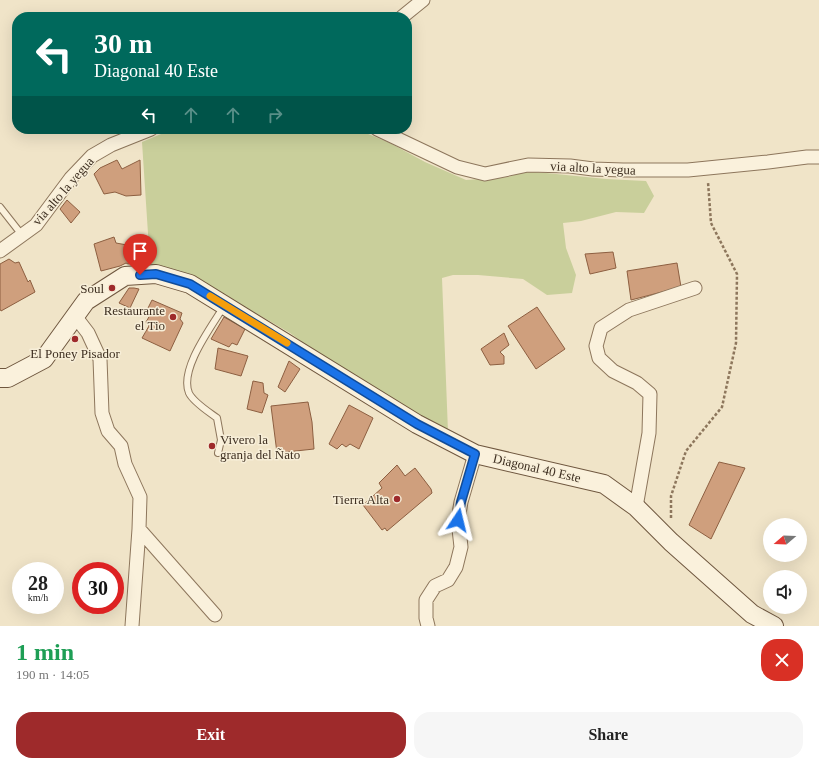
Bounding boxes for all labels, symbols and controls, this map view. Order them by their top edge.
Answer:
icon: left [28,28,80,80]
text: 30 m [94,28,152,59]
text: Diagonal 40 Este [94,61,218,81]
icon: left [138,104,160,126]
icon: ahead [180,104,202,126]
icon: ahead [222,104,244,126]
icon: right [264,104,286,126]
street label: via alto la yegua [29,154,97,228]
street label: via alto la yegua [550,158,636,178]
pin [123,234,157,275]
icon: arrive [129,240,151,262]
place label: Soul [80,281,104,296]
marker: Soul [107,283,117,293]
place label: Restaurante el Tio [104,303,165,333]
marker: Restaurante el Tio [168,312,178,322]
marker: El Poney Pisador [70,334,80,344]
place label: El Poney Pisador [30,346,120,361]
place label: Vivero la granja del Ñato [220,432,300,462]
marker: Vivero la granja del Ñato [207,441,217,451]
street label: Diagonal 40 Este [492,451,583,485]
place label: Tierra Alta [333,492,389,507]
marker: Tierra Alta [392,494,402,504]
position arrow [437,499,479,541]
north arrow [763,518,807,562]
map controls [763,518,807,614]
speed limit sign: 30 [72,562,124,614]
button: sound [763,570,807,614]
text: 28 [28,572,48,594]
text: km/h [28,592,48,603]
text: 1 min [16,639,74,665]
button: close [761,639,803,681]
text: 190 m · 14:05 [16,667,89,682]
button: Exit [16,712,406,758]
button: Share [414,712,803,758]

